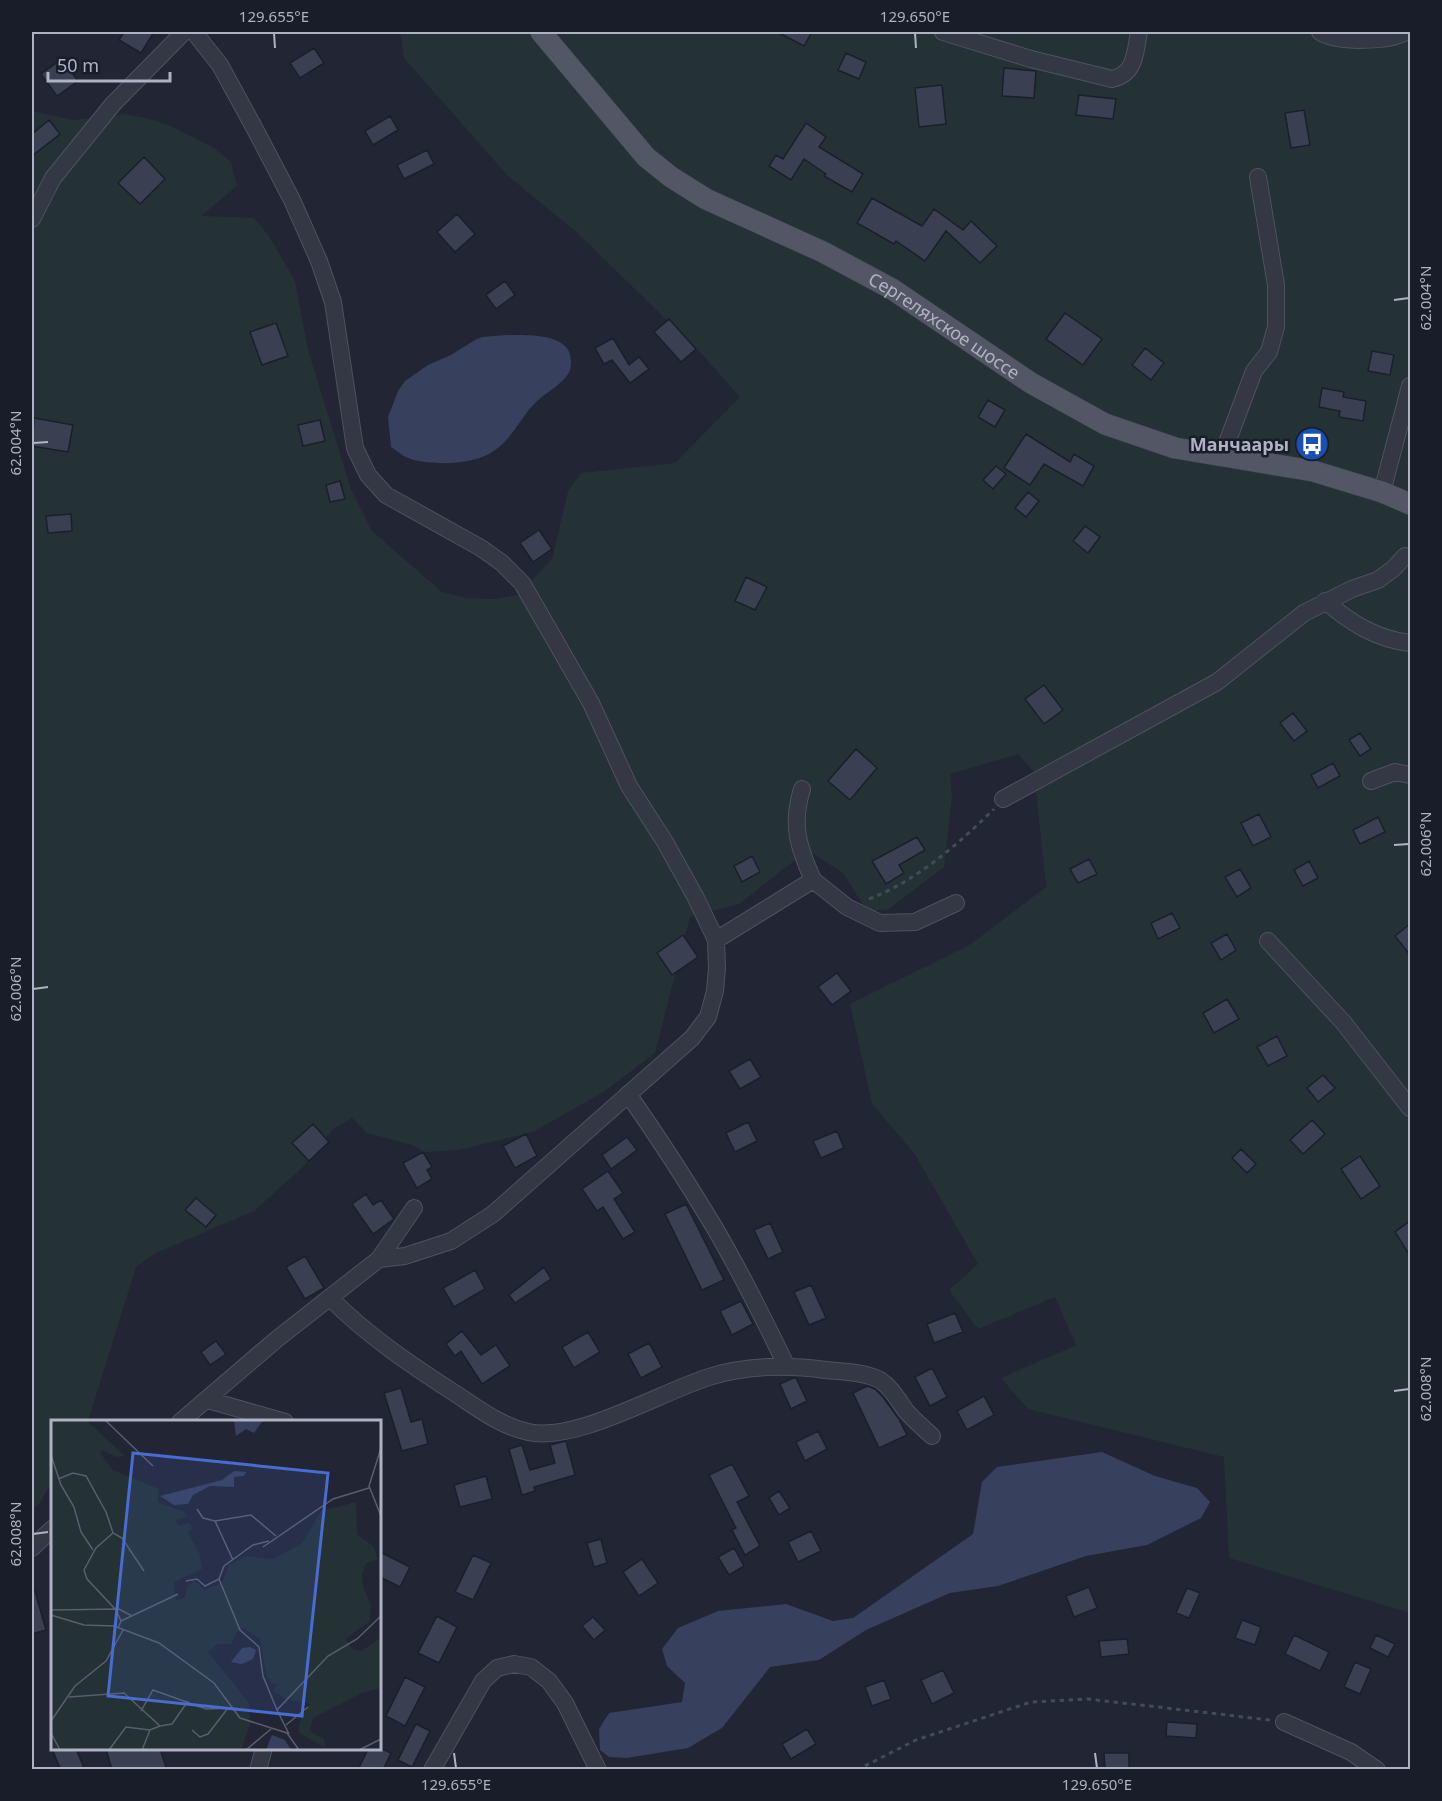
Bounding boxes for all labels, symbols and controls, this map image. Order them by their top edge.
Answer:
text: 129.655°E [239,6,309,26]
text: 129.650°E [880,6,950,26]
scale bar [48,45,170,83]
text: 50 m [57,53,99,77]
text: 62.004°N [1415,266,1435,330]
street label: Сергеляхское шоссе [864,267,1025,384]
text: 62.004°N [5,411,25,475]
bus stop icon: Манчаары [1294,426,1330,462]
place label: Манчаары [1190,432,1289,456]
text: 62.006°N [1415,812,1435,876]
text: 62.006°N [5,957,25,1021]
text: 62.008°N [1415,1357,1435,1421]
inset map [51,1420,381,1750]
text: 62.008°N [5,1502,25,1566]
text: 129.655°E [421,1774,491,1794]
text: 129.650°E [1062,1774,1132,1794]

